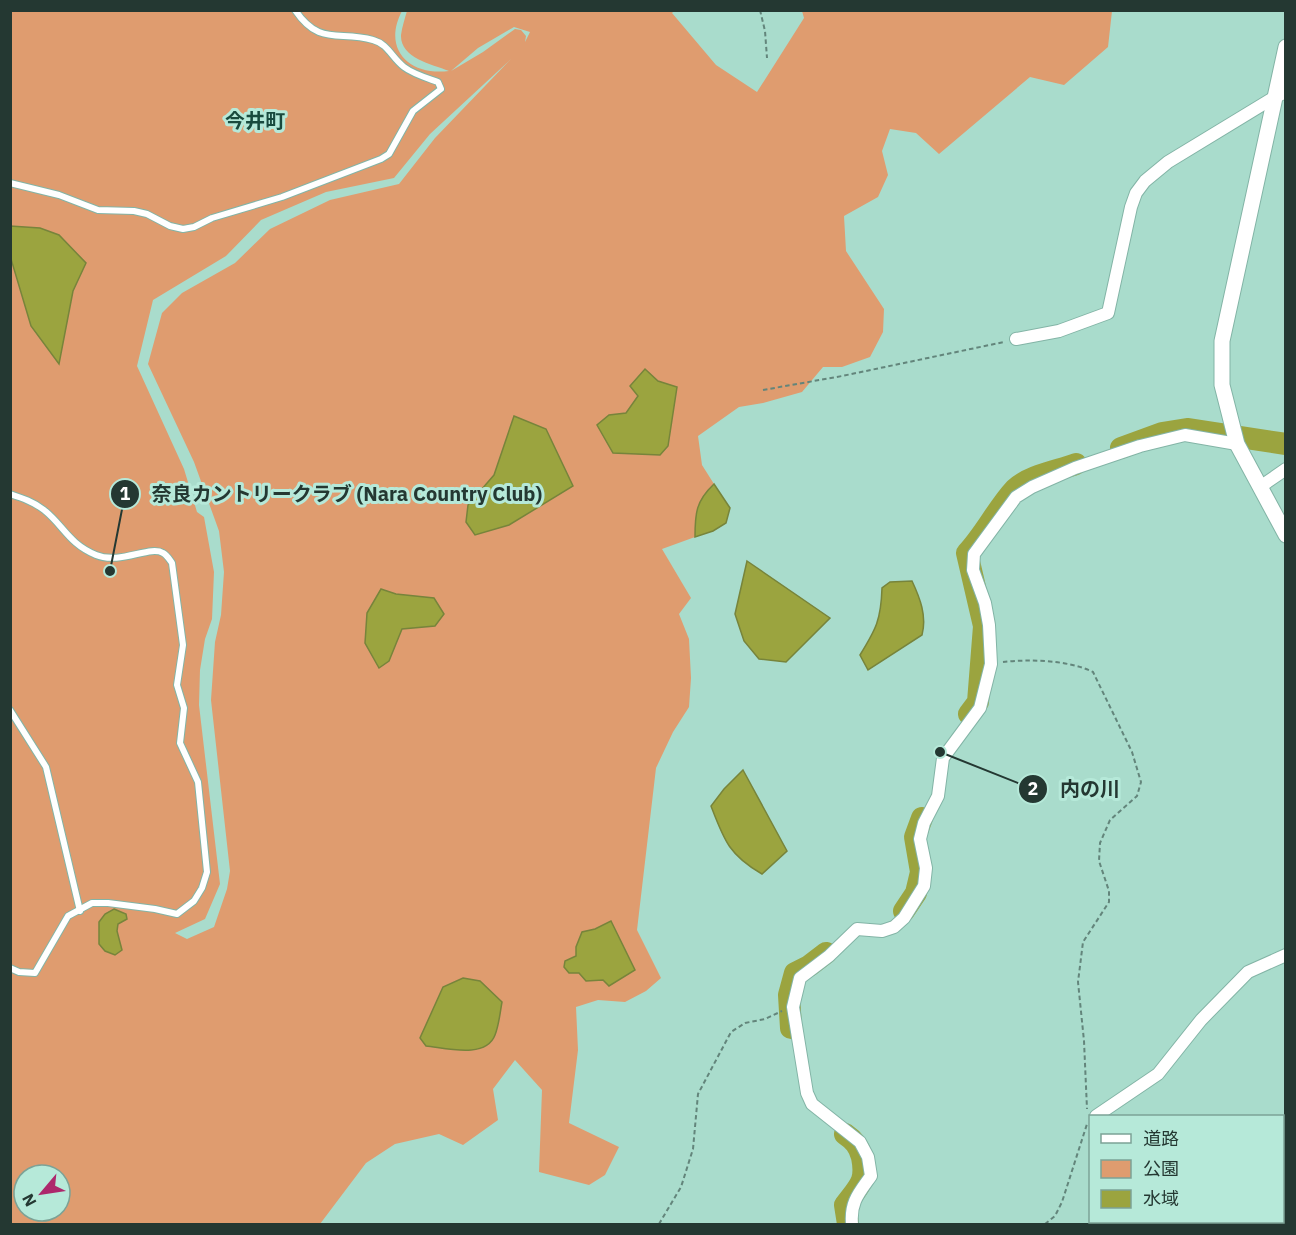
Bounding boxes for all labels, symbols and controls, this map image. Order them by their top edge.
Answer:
district label: 今井町 [225,107,285,134]
callout: 奈良カントリークラブ (Nara Country Club) [110,475,555,513]
text: 奈良カントリークラブ (Nara Country Club) [152,480,543,507]
text: 1 [120,482,131,505]
callout: 内の川 [1018,770,1132,808]
text: 内の川 [1060,775,1120,802]
text: 2 [1028,777,1038,800]
legend [1089,1115,1284,1223]
text: 道路 [1143,1127,1179,1150]
text: 公園 [1143,1157,1179,1180]
north arrow [12,1163,72,1223]
text: 水域 [1143,1187,1179,1210]
text: N [17,1190,40,1210]

